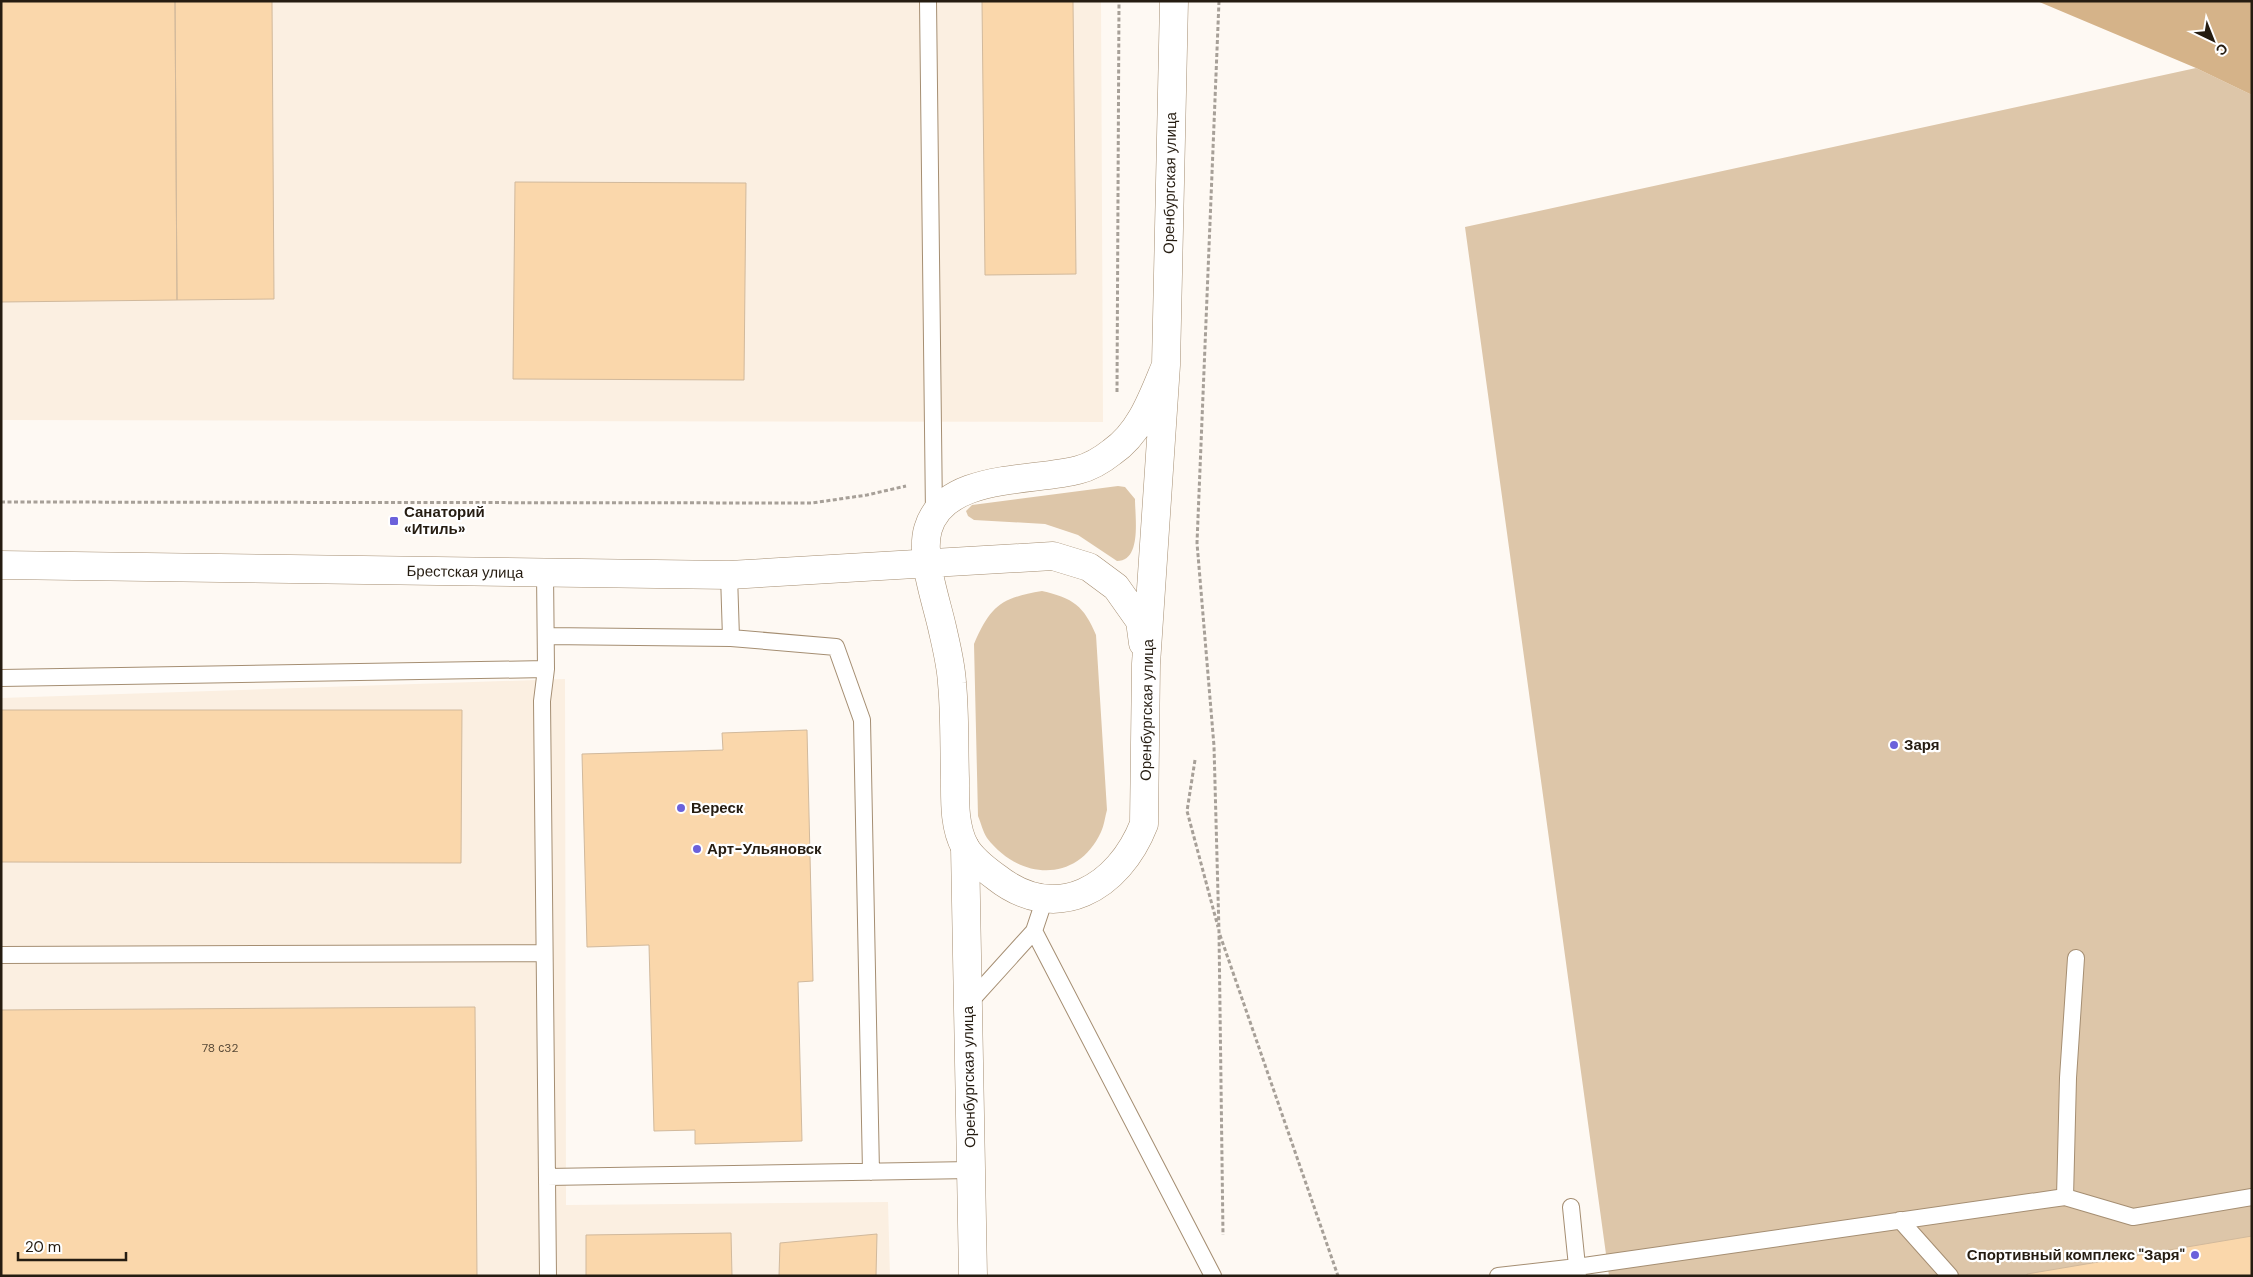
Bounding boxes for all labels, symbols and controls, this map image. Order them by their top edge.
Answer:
north arrow [2188,15,2238,65]
text: С [2212,39,2232,60]
street label: Оренбургская улица [1159,111,1181,254]
place label: Санаторий «Итиль» [404,502,485,539]
marker: Санаторий «Итиль» [388,515,400,527]
street label: Брестская улица [406,561,524,583]
street label: Оренбургская улица [1136,638,1158,781]
place label: Заря [1904,735,1939,755]
marker: Заря [1888,739,1900,751]
place label: Вереск [691,798,744,818]
marker: Вереск [675,802,687,814]
place label: Арт-Ульяновск [707,839,822,859]
marker: Арт-Ульяновск [691,843,703,855]
street label: Оренбургская улица [958,1005,980,1148]
house number: 78 с32 [202,1040,238,1056]
scale bar [18,1230,125,1262]
text: 20 m [25,1237,61,1257]
place label: Спортивный комплекс "Заря" [1967,1245,2185,1265]
marker: Спортивный комплекс "Заря" [2189,1249,2201,1261]

